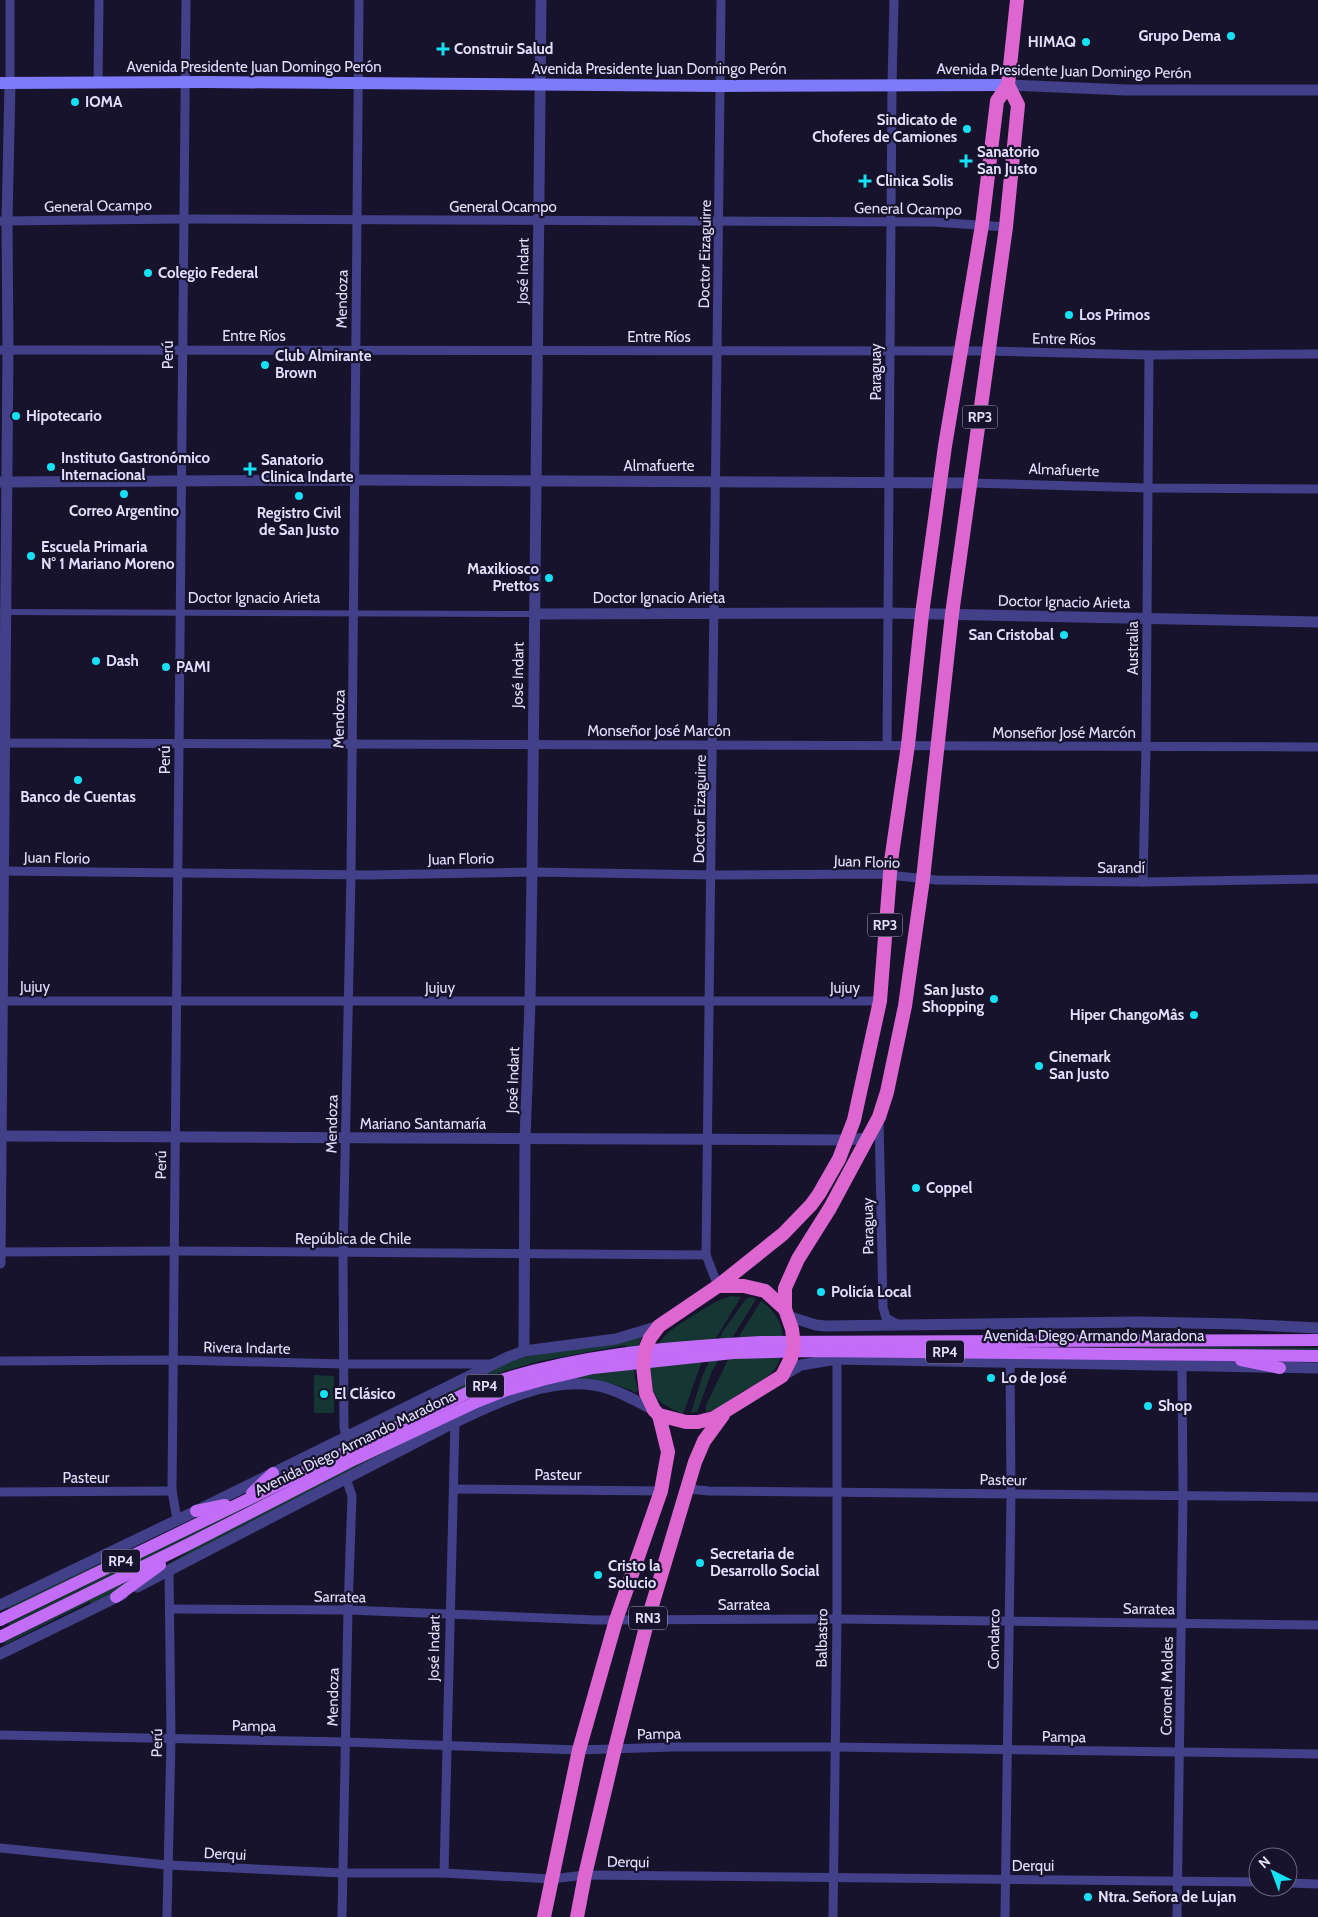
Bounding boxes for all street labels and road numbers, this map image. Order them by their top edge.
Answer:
street label: Avenida Presidente Juan Domingo Perón [126,58,382,76]
street label: Avenida Presidente Juan Domingo Perón [531,60,787,78]
street label: Avenida Presidente Juan Domingo Perón [936,60,1192,82]
street label: General Ocampo [44,196,152,216]
street label: General Ocampo [449,198,557,216]
street label: Doctor Eizaguirre [695,199,715,309]
street label: General Ocampo [854,199,962,219]
street label: José Indart [513,238,533,305]
street label: Mendoza [332,269,352,329]
street label: Entre Ríos [222,327,286,345]
street label: Entre Ríos [627,328,691,346]
street label: Entre Ríos [1032,329,1096,349]
street label: Perú [159,341,177,369]
street label: Paraguay [867,343,885,401]
road number: RP3 [962,406,998,428]
street label: Almafuerte [624,457,695,475]
street label: Almafuerte [1028,460,1100,480]
street label: Doctor Ignacio Arieta [188,589,321,607]
street label: Doctor Ignacio Arieta [593,589,726,607]
street label: Doctor Ignacio Arieta [998,592,1131,612]
street label: Australia [1124,620,1142,675]
street label: José Indart [508,642,528,709]
street label: Mendoza [329,689,349,749]
street label: Monseñor José Marcón [587,722,731,740]
street label: Monseñor José Marcón [992,724,1136,742]
street label: Perú [156,746,174,774]
street label: Doctor Eizaguirre [690,754,710,864]
street label: Juan Florio [23,848,90,868]
street label: Juan Florio [427,849,494,869]
street label: Juan Florio [833,852,900,872]
street label: Sarandí [1097,859,1145,877]
road number: RP3 [868,914,902,936]
street label: Jujuy [19,978,50,996]
street label: Jujuy [424,979,455,997]
street label: Jujuy [829,979,860,997]
street label: José Indart [503,1046,523,1115]
street label: Mendoza [322,1094,342,1154]
street label: Mariano Santamaría [360,1115,487,1133]
street label: Perú [152,1151,170,1179]
street label: Paraguay [858,1197,877,1255]
street label: República de Chile [295,1230,411,1248]
street label: Avenida Diego Armando Maradona [984,1327,1205,1345]
street label: Rivera Indarte [203,1338,291,1358]
road number: RP4 [926,1340,964,1364]
road number: RP4 [466,1374,504,1398]
street label: Avenida Diego Armando Maradona [252,1386,459,1499]
street label: Pasteur [534,1466,582,1484]
street label: Pasteur [62,1469,110,1487]
street label: Pasteur [979,1471,1027,1489]
road number: RP4 [102,1550,140,1572]
street label: Sarratea [314,1588,367,1606]
street label: Sarratea [718,1596,771,1614]
street label: Sarratea [1123,1600,1176,1618]
road number: RN3 [629,1606,667,1630]
street label: Balbastro [812,1608,832,1668]
street label: Condarco [984,1608,1004,1670]
street label: José Indart [424,1615,444,1682]
street label: Coronel Moldes [1157,1636,1177,1736]
street label: Mendoza [323,1667,343,1727]
street label: Pampa [232,1717,277,1735]
street label: Pampa [637,1725,682,1743]
street label: Pampa [1042,1728,1087,1746]
street label: Perú [148,1729,166,1757]
street label: Derqui [203,1844,247,1864]
street label: Derqui [607,1853,649,1871]
street label: Derqui [1012,1857,1054,1875]

